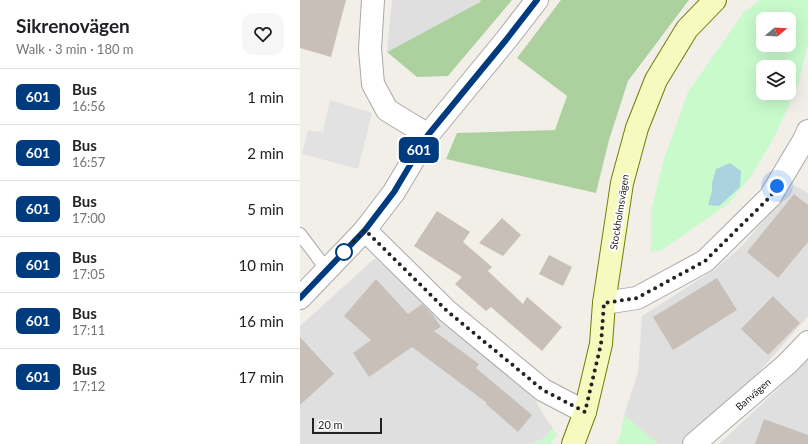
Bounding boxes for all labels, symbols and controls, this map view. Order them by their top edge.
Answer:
north arrow [756,12,796,52]
map controls [756,12,796,100]
button: heart [242,13,284,55]
text: Sikrenovägen [16,14,130,37]
text: Walk · 3 min · 180 m [16,41,134,57]
button: layers [756,60,796,100]
text: Bus [72,80,97,98]
text: 601 [26,88,50,105]
text: 1 min [247,88,284,106]
text: 16:56 [72,98,105,114]
text: Bus [72,136,97,154]
line badge: 601 [396,137,442,163]
text: 601 [407,141,431,158]
text: 601 [26,144,50,161]
text: 2 min [247,144,284,162]
text: 16:57 [72,154,105,170]
street label: Stockholmsvägen [607,173,631,251]
your location [767,176,787,196]
text: Bus [72,192,97,210]
text: 601 [26,200,50,217]
text: 5 min [247,200,284,218]
text: 17:00 [72,210,105,226]
unlabelled marker [335,243,353,261]
text: Bus [72,248,97,266]
text: 601 [26,256,50,273]
text: 10 min [238,256,284,274]
text: 17:05 [72,266,105,282]
text: Bus [72,304,97,322]
text: 601 [26,312,50,329]
text: 16 min [238,312,284,330]
text: 17:11 [72,322,105,338]
text: Bus [72,360,97,378]
text: 601 [26,368,50,385]
text: 17 min [238,368,284,386]
street label: Banvägen [733,375,773,413]
text: 17:12 [72,378,105,394]
scale bar [312,416,382,435]
text: 20 m [318,418,343,431]

